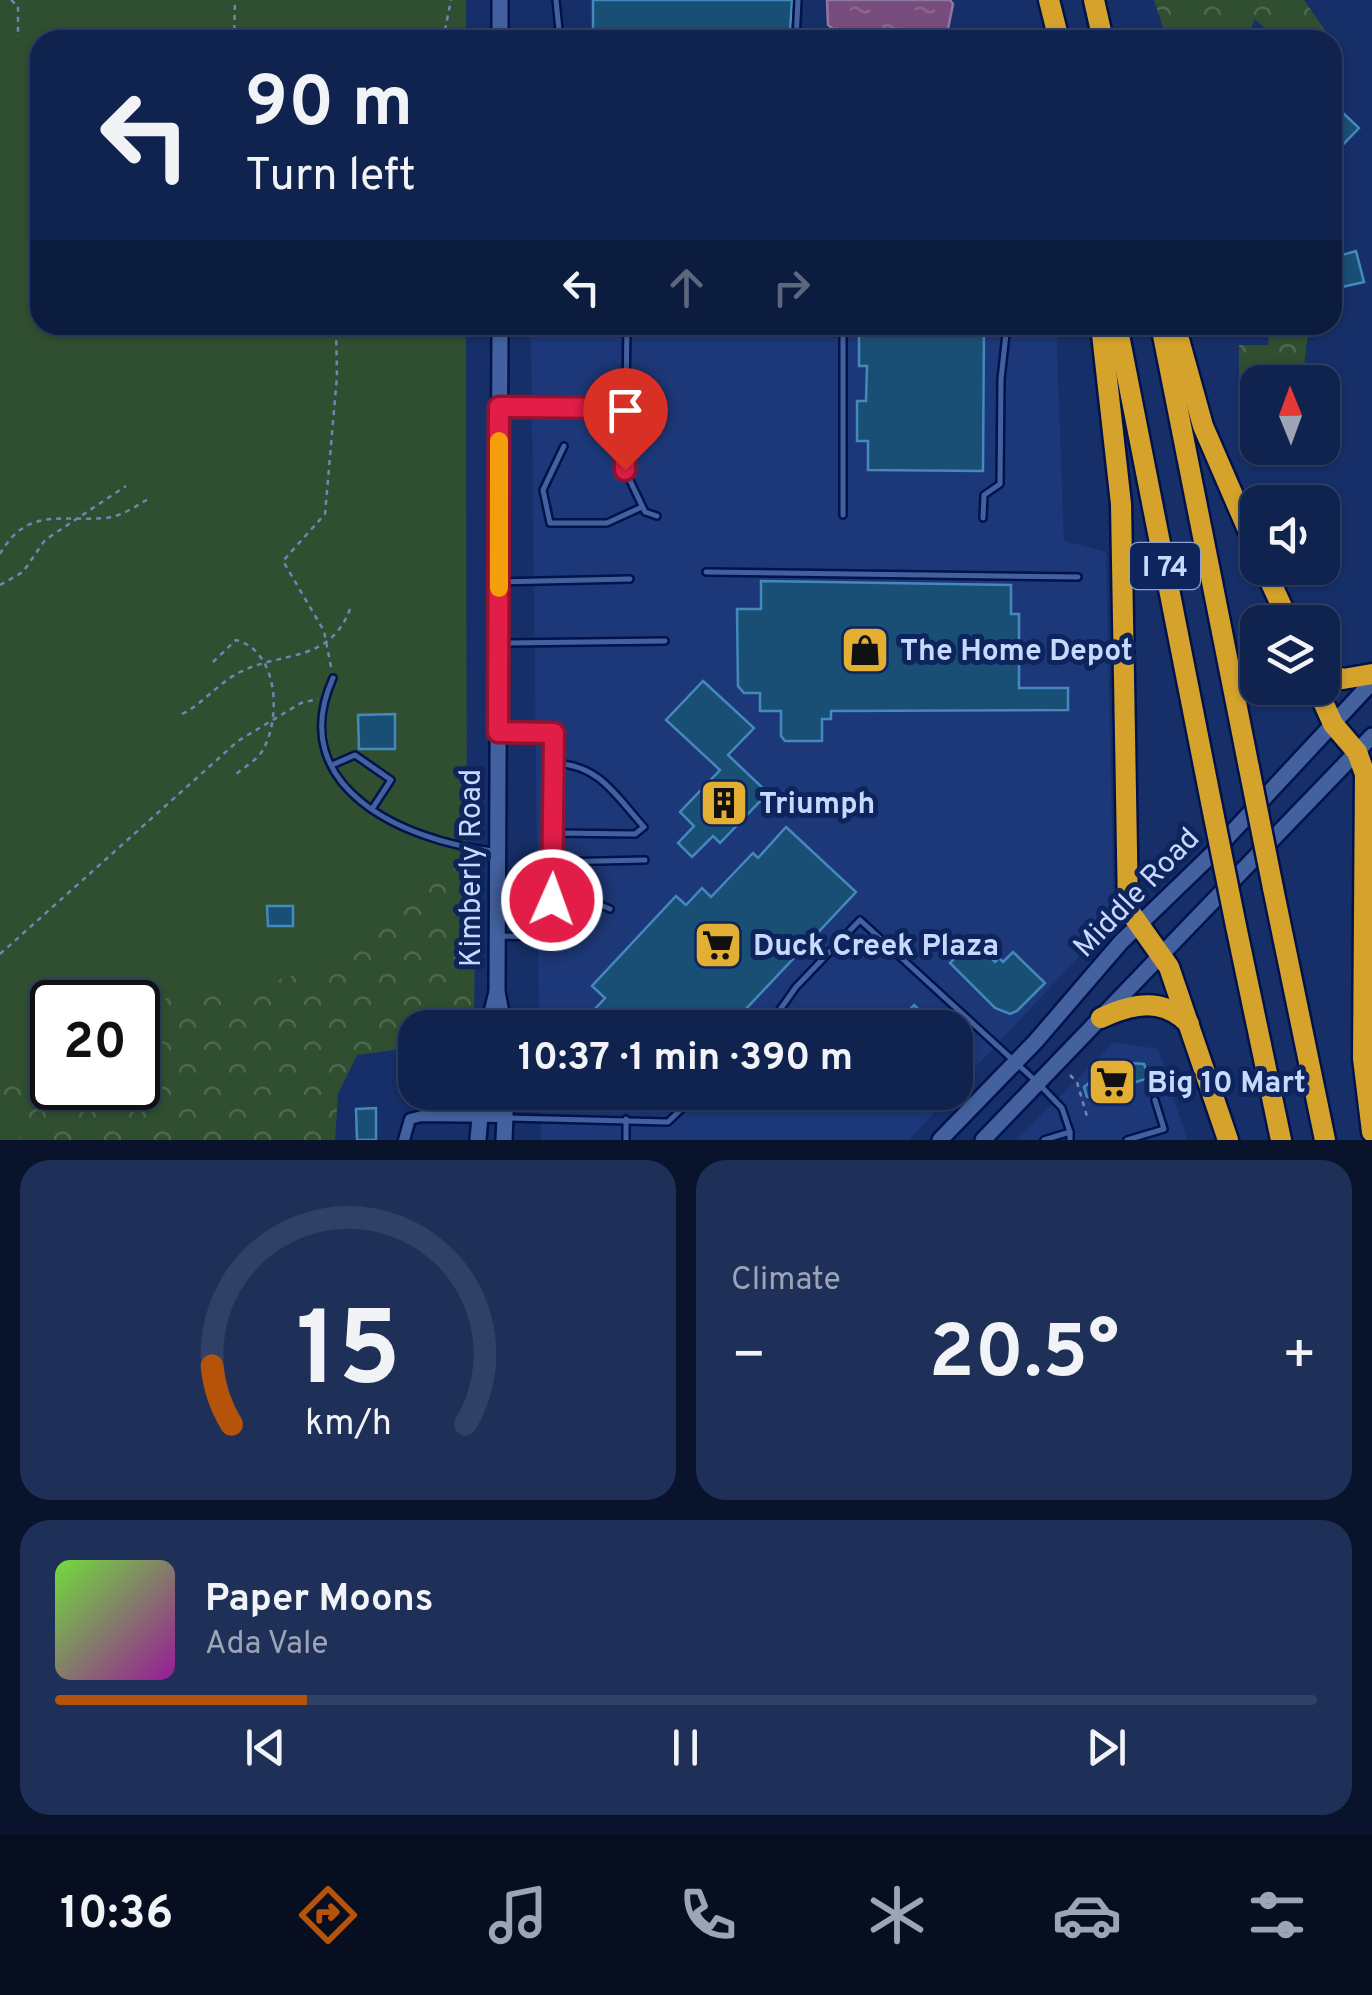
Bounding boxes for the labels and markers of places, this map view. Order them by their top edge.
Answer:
pin [583,368,668,471]
shop icon: The Home Depot [839,624,891,676]
place label: The Home Depot [900,634,1133,671]
building icon: Triumph [698,777,750,829]
place label: Triumph [759,787,875,824]
supermarket icon: Duck Creek Plaza [692,919,744,971]
place label: Duck Creek Plaza [753,929,999,966]
supermarket icon: Big 10 Mart [1086,1056,1138,1108]
place label: Big 10 Mart [1147,1066,1306,1103]

